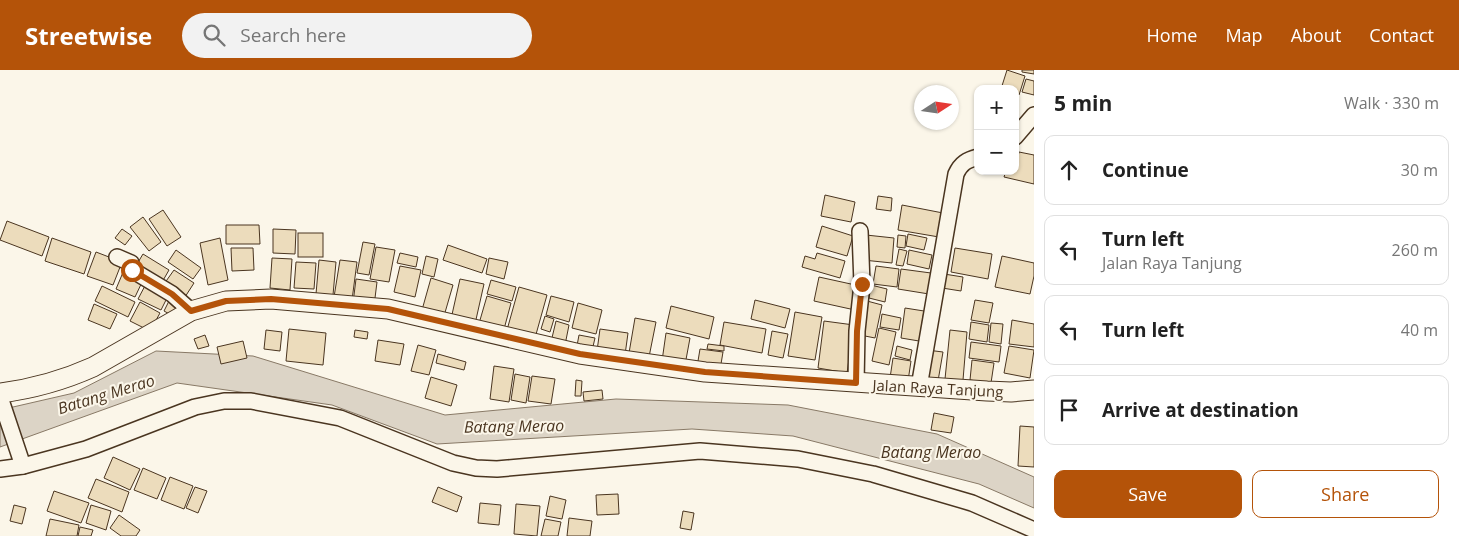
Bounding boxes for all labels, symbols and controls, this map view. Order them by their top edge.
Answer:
search box [182,13,532,58]
text: Streetwise [25,19,152,52]
icon: search [200,21,228,49]
text: Search here [240,22,346,48]
text: Home [1147,23,1197,47]
text: Map [1225,23,1263,47]
text: About [1291,23,1341,47]
text: Contact [1369,23,1434,47]
north arrow [914,85,959,130]
map controls [974,85,1019,175]
button: + [974,85,1019,130]
text: 5 min [1054,89,1112,117]
text: Walk · 330 m [1344,92,1439,114]
button: − [974,130,1019,175]
icon: ahead [1055,156,1083,184]
text: Continue [1102,157,1189,183]
text: 30 m [1401,159,1438,181]
text: Turn left [1102,226,1184,252]
icon: left [1055,236,1083,264]
text: 260 m [1392,239,1438,261]
text: Jalan Raya Tanjung [1102,252,1242,274]
route start [121,259,144,282]
route end [851,273,874,296]
icon: left [1055,316,1083,344]
text: Turn left [1102,317,1184,343]
text: 40 m [1401,319,1438,341]
water label: Batang Merao [55,369,157,419]
street label: Jalan Raya Tanjung [870,374,1004,401]
icon: arrive [1055,396,1083,424]
text: Arrive at destination [1102,397,1299,423]
water label: Batang Merao [464,414,564,438]
water label: Batang Merao [881,441,981,463]
button: Save [1054,470,1242,518]
button: Share [1252,470,1439,518]

